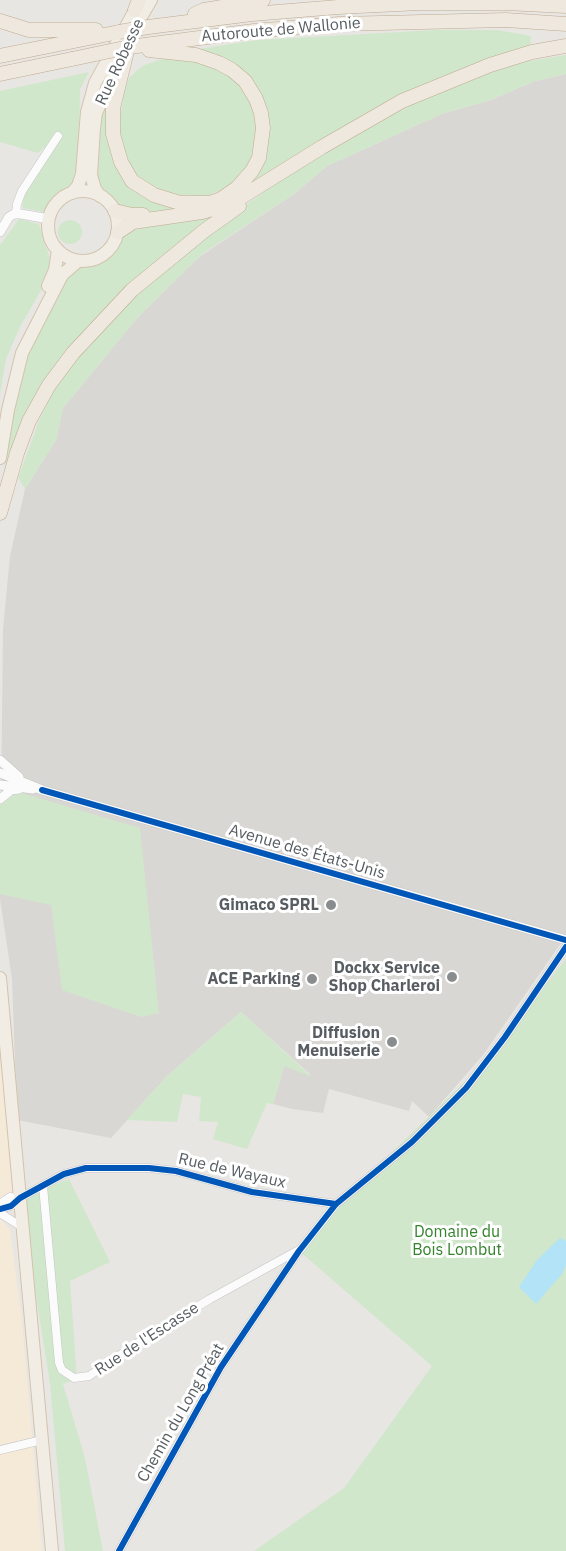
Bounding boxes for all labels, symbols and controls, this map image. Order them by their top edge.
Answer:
street label: Autoroute de Wallonie [201,13,361,47]
street label: Rue Robesse [92,16,148,108]
street label: Avenue des États-Unis [227,820,387,884]
place label: Gimaco SPRL [219,895,319,915]
marker: Gimaco SPRL [324,898,338,912]
place label: Dockx Service Shop Charleroi [329,958,440,996]
place label: ACE Parking [208,969,300,989]
marker: Dockx Service Shop Charleroi [445,970,459,984]
marker: ACE Parking [305,972,319,986]
place label: Diffusion Menuiserie [297,1023,380,1061]
marker: Diffusion Menuiserie [385,1035,399,1049]
street label: Rue de Wayaux [176,1149,288,1193]
park label: Domaine du Bois Lombut [412,1222,502,1260]
street label: Rue de l'Escasse [91,1298,203,1380]
street label: Chemin du Long Préat [133,1340,229,1486]

